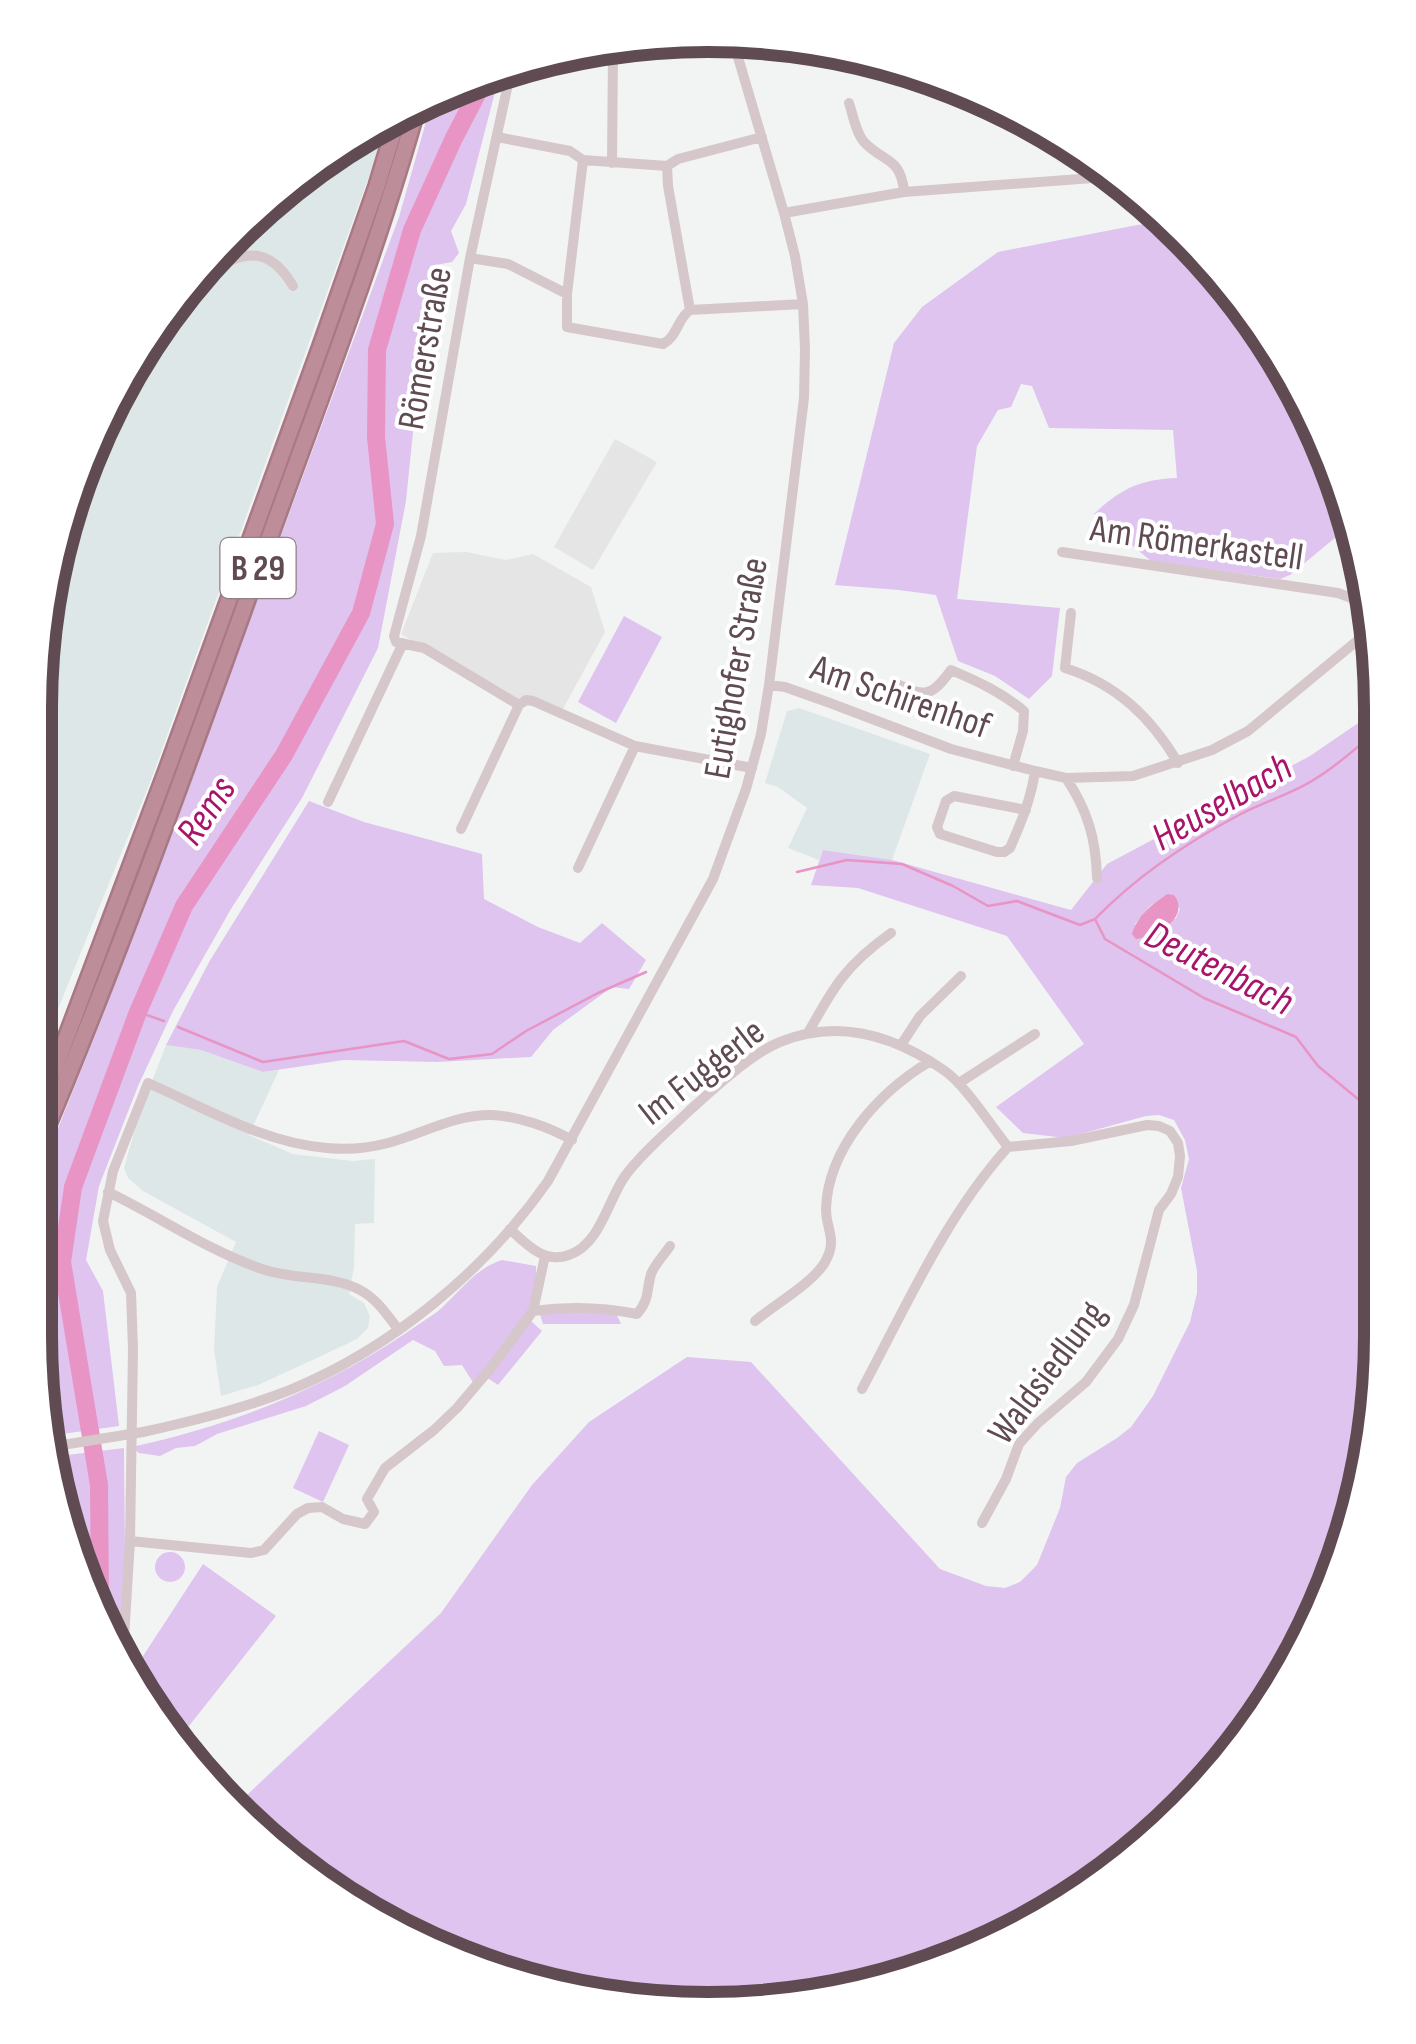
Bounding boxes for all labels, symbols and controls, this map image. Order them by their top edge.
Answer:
street label: Römerstraße [389,263,462,433]
street label: Am Römerkastell [1087,506,1306,581]
road number: B 29 [220,538,296,598]
street label: Eutighofer Straße [695,554,778,782]
street label: Am Schirenhof [804,645,997,749]
water label: Heuselbach [1143,744,1301,862]
water label: Rems [167,768,247,855]
water label: Deutenbach [1137,911,1301,1027]
street label: Im Fuggerle [630,1009,774,1135]
street label: Waldsiedlung [979,1292,1116,1453]

